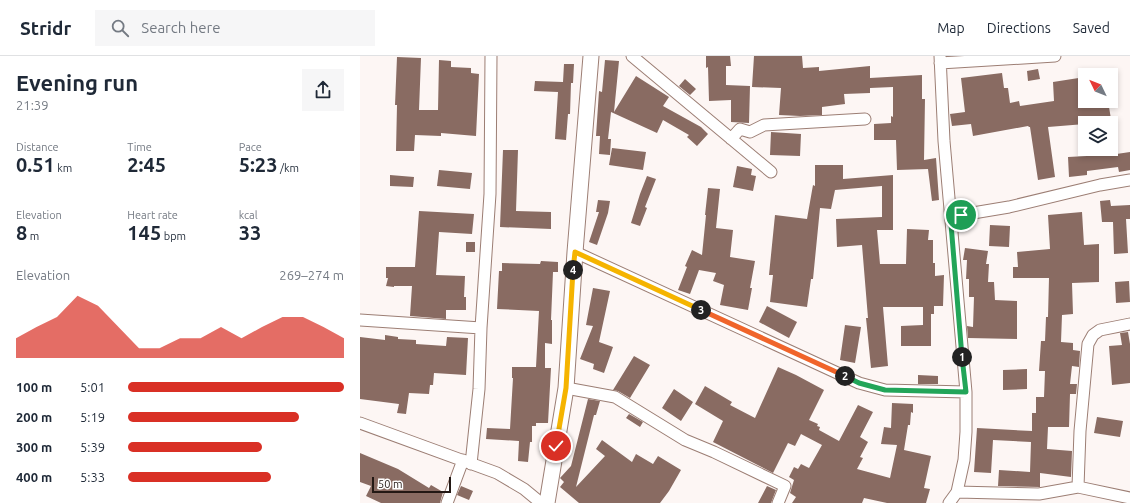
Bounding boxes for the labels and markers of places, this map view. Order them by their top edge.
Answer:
pin [944,198,978,232]
pin: 4 [563,260,583,280]
pin: 3 [691,300,711,320]
pin: 1 [952,347,972,367]
pin: 2 [835,366,855,386]
pin [539,429,573,463]

